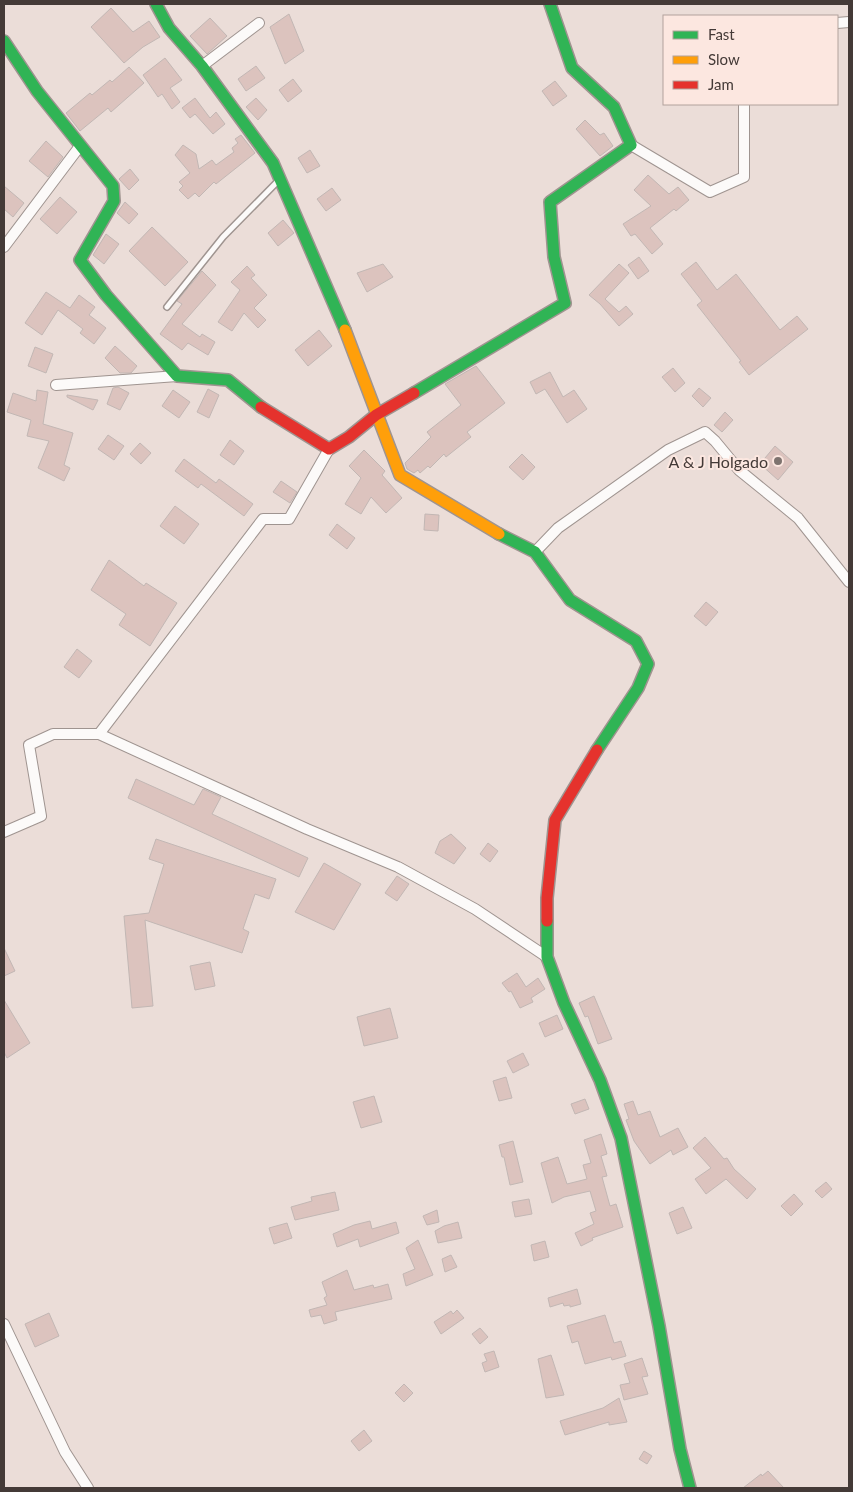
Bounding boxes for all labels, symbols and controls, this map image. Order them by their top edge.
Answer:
legend [663,15,838,105]
text: Fast [708,25,735,43]
text: Slow [708,50,740,68]
text: Jam [708,75,734,93]
place label: A & J Holgado [669,452,768,471]
marker: A & J Holgado [772,455,784,467]

